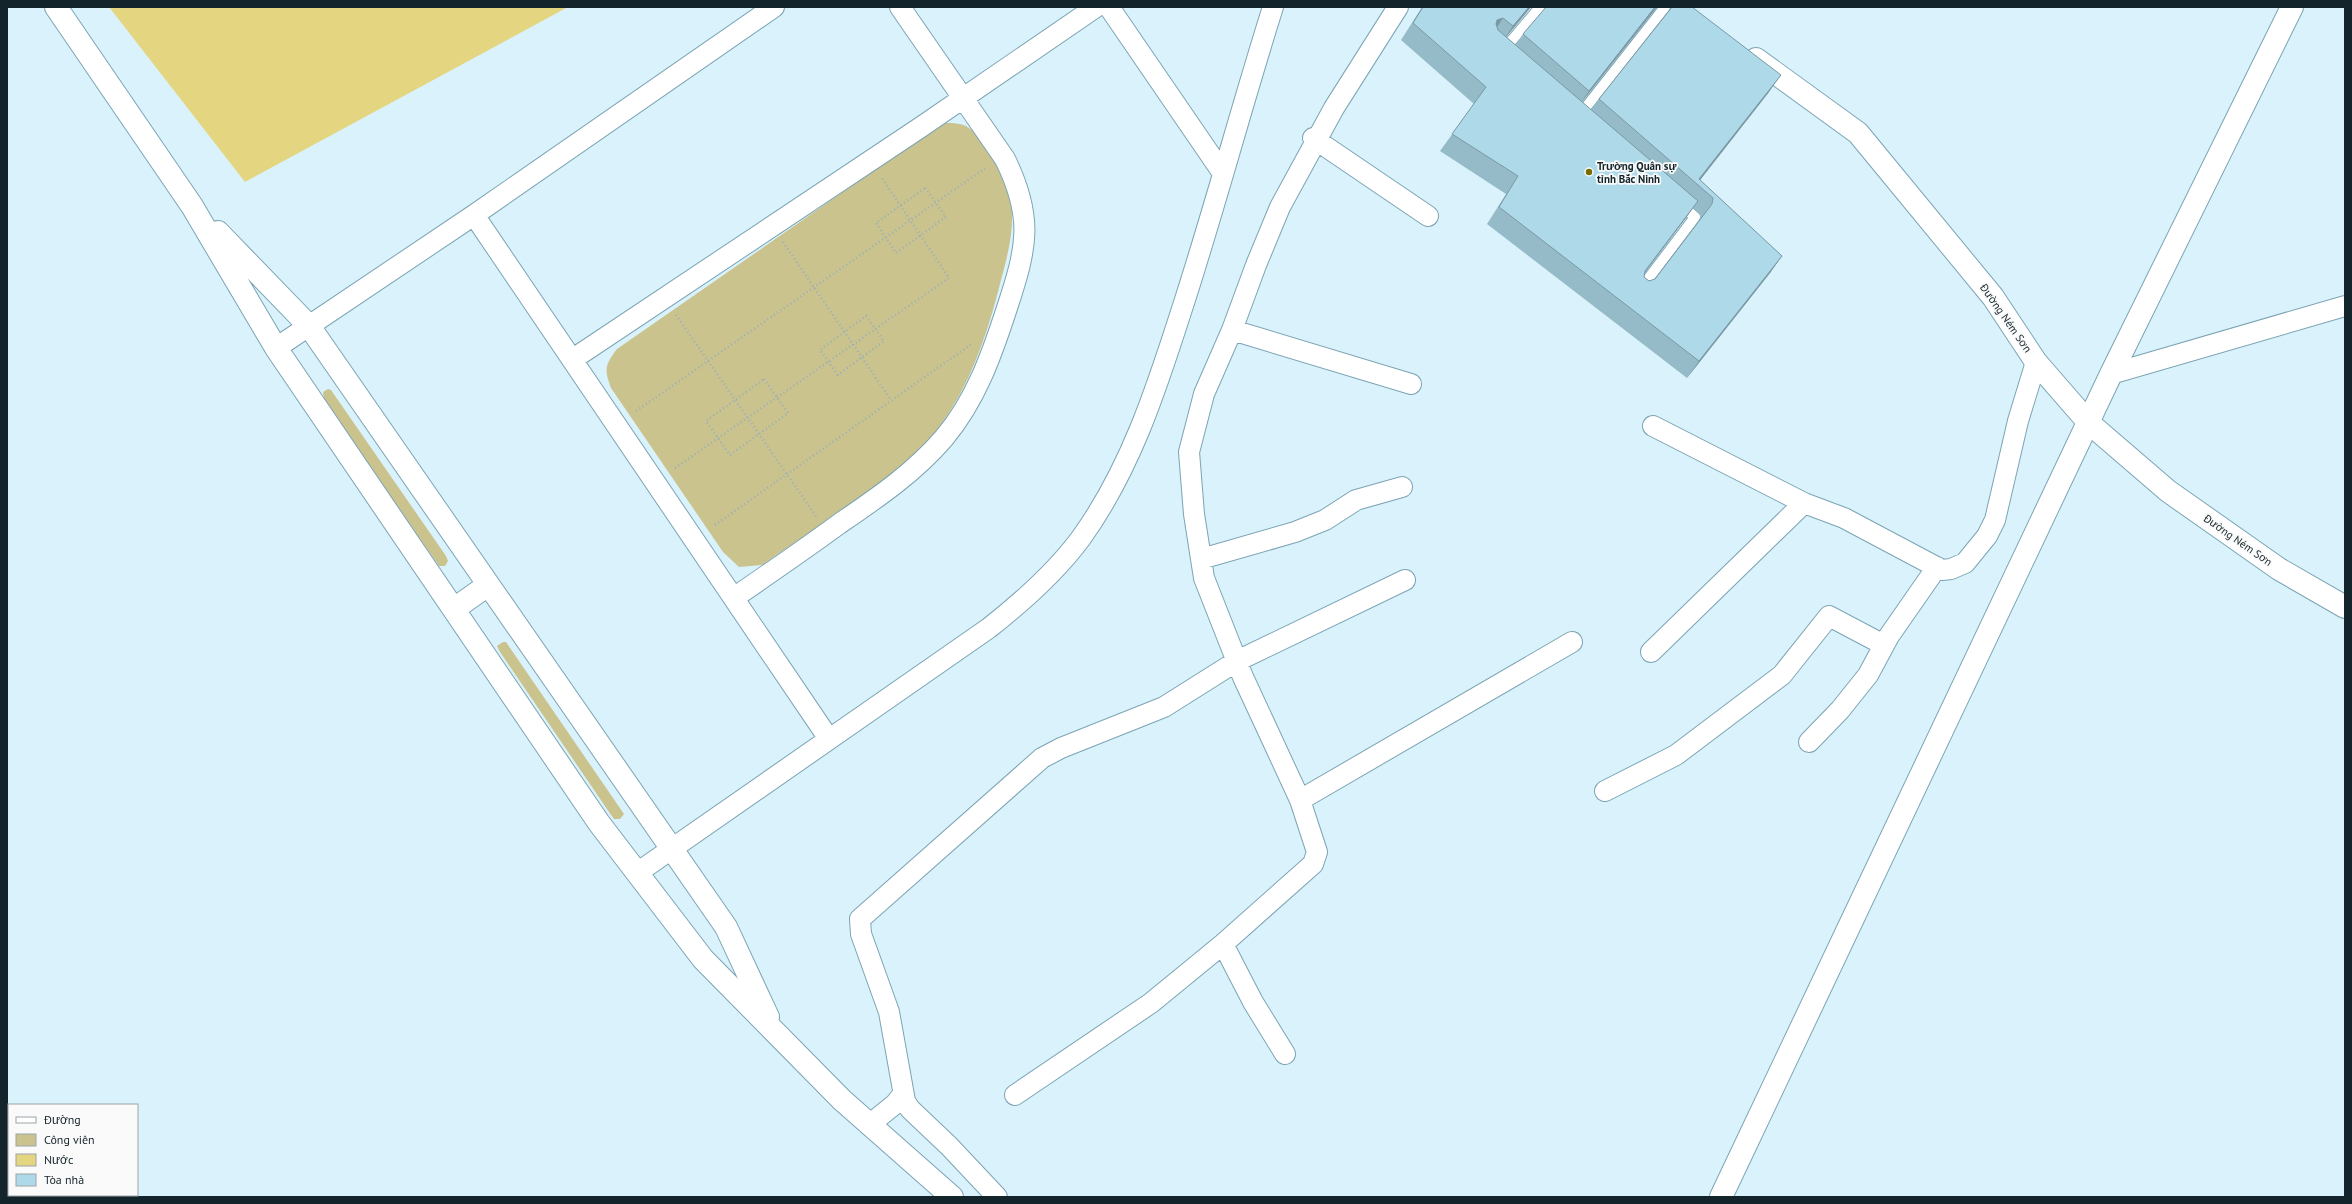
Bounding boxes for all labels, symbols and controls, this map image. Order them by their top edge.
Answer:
place label: Trường Quân sự tỉnh Bắc Ninh [1597,159,1676,186]
marker: Trường Quân sự tỉnh Bắc Ninh [1584,167,1594,177]
street label: Đường Ném Sơn [1977,280,2035,355]
street label: Đường Ném Sơn [2200,511,2275,569]
legend [8,1104,138,1196]
text: Đường [43,1112,81,1127]
text: Công viên [44,1132,95,1147]
text: Nước [44,1152,74,1167]
text: Tòa nhà [44,1172,84,1187]

